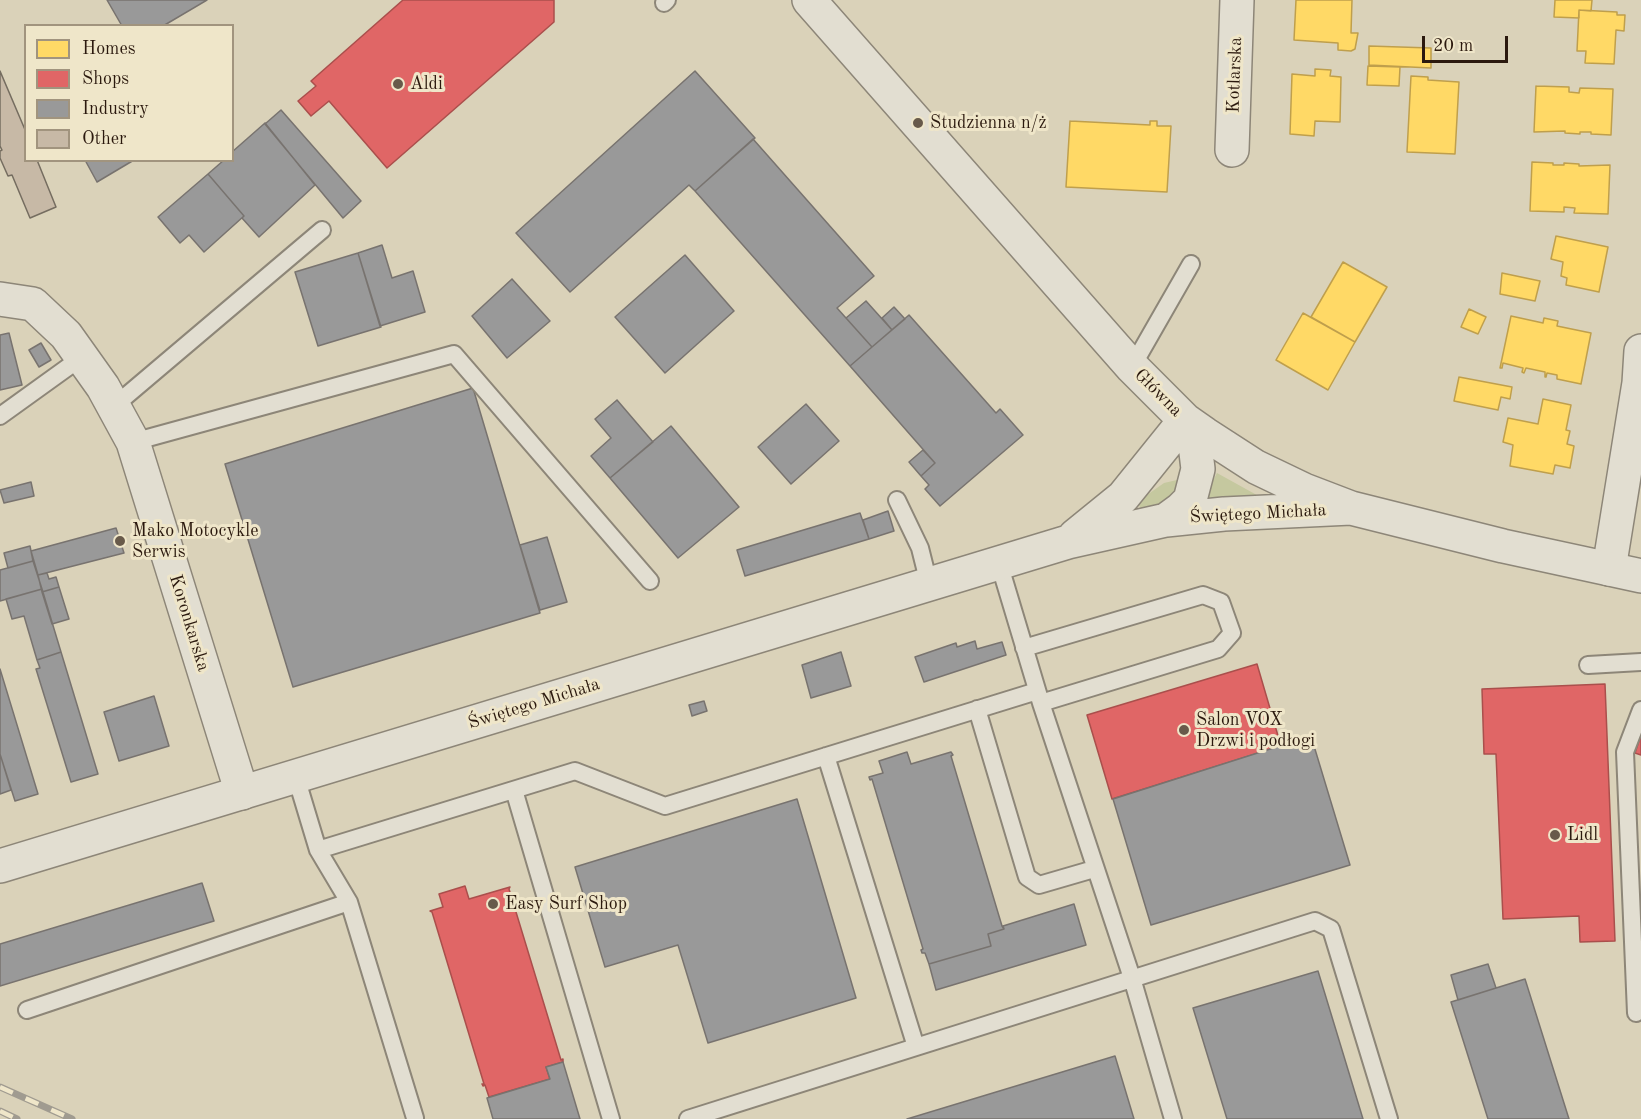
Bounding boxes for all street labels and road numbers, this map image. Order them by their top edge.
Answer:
street label: Kotlarska [1223,37,1247,113]
street label: Główna [1129,364,1187,422]
street label: Świętego Michała [1189,500,1327,528]
street label: Koronkarska [164,572,214,674]
street label: Świętego Michała [465,674,603,734]

